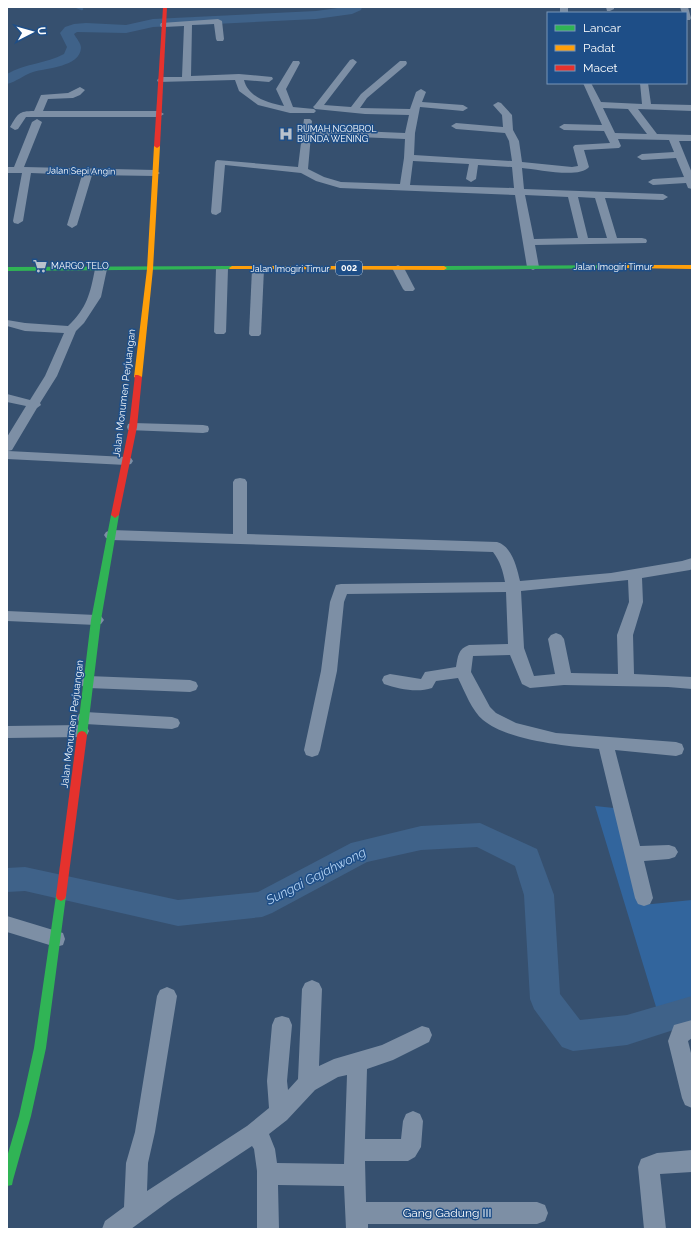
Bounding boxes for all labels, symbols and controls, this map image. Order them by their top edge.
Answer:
north arrow [12,12,52,52]
legend [547,12,687,84]
text: Lancar [583,21,622,35]
text: U [35,26,48,36]
text: Padat [583,41,615,55]
text: Macet [583,61,618,75]
place label: RUMAH NGOBROL BUNDA WENING [297,124,377,144]
hospital icon: RUMAH NGOBROL BUNDA WENING [278,126,294,142]
street label: Jalan Sepi Angin [47,165,115,177]
supermarket icon: MARGO TELO [32,258,48,274]
place label: MARGO TELO [51,261,109,271]
road number: 002 [336,261,362,275]
street label: Jalan Imogiri Timur [574,262,653,272]
street label: Jalan Imogiri Timur [251,264,330,274]
street label: Jalan Monumen Perjuangan [111,328,137,458]
street label: Jalan Monumen Perjuangan [59,659,85,789]
water label: Sungai Gajahwong [263,844,369,908]
street label: Gang Gadung III [403,1206,491,1220]

